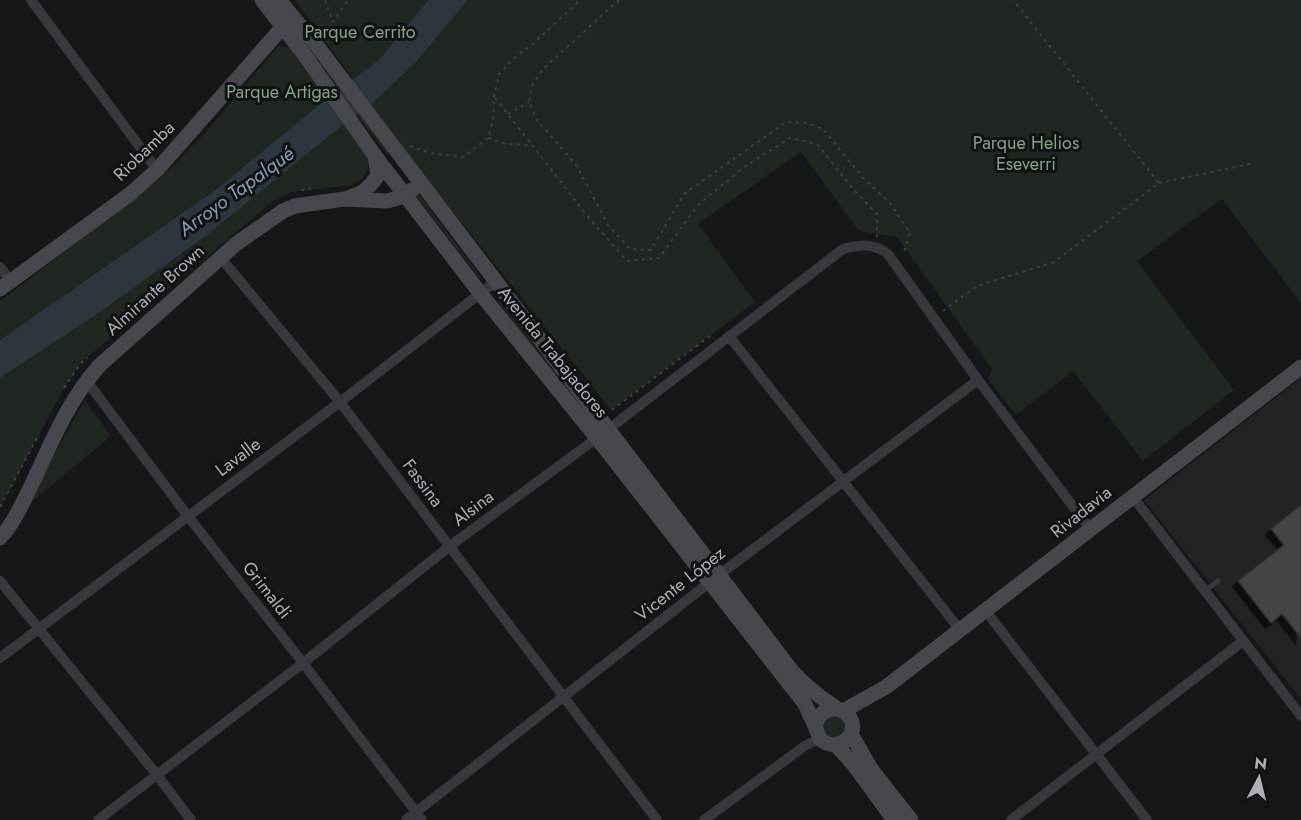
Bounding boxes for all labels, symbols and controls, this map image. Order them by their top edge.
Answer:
park label: Parque Cerrito [304,19,416,45]
park label: Parque Artigas [226,79,338,105]
street label: Riobamba [107,115,181,187]
park label: Parque Helios Eseverri [973,130,1079,177]
water label: Arroyo Tapalqué [172,139,301,244]
street label: Almirante Brown [100,238,210,342]
street label: Avenida Trabajadores [492,281,614,423]
street label: Lavalle [210,431,266,483]
street label: Fassina [396,453,450,513]
street label: Rivadavia [1045,480,1117,544]
street label: Alsina [447,484,499,532]
street label: Vicente López [629,540,731,628]
street label: Grimaldi [236,556,298,624]
north arrow [1229,748,1289,808]
text: N [1253,751,1268,776]

